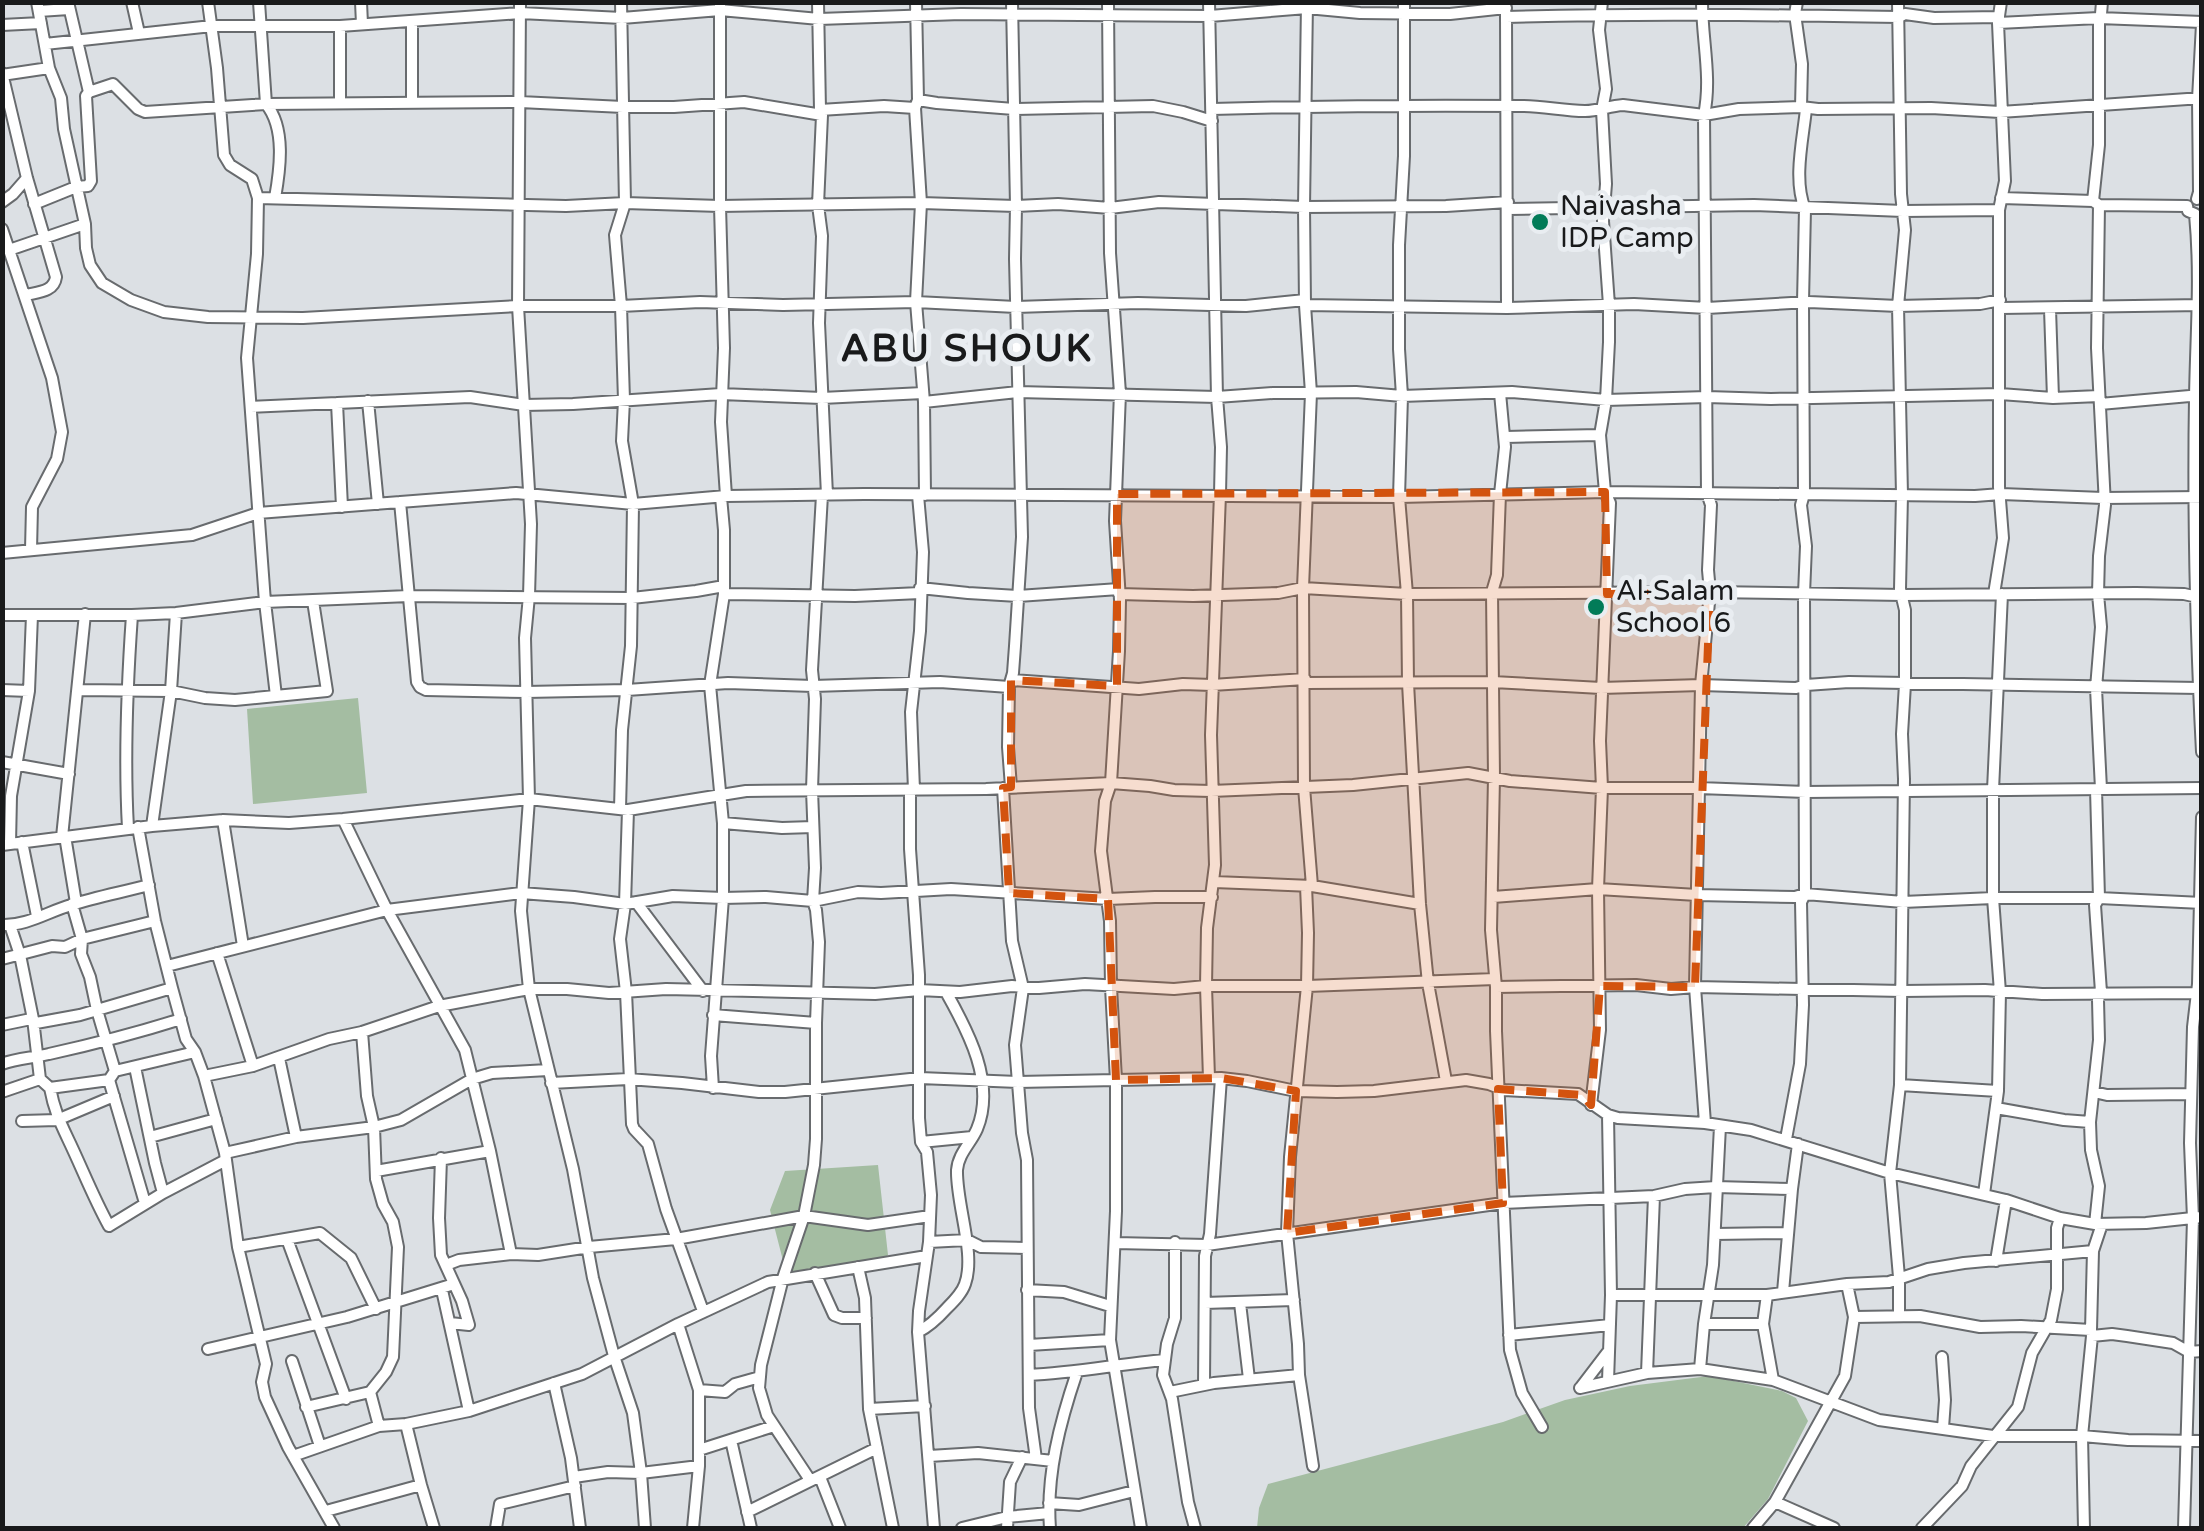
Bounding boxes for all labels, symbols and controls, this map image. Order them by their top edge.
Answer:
place label: Naivasha IDP Camp [1560,189,1694,255]
marker: Naivasha IDP Camp [1529,211,1551,233]
district label: ABU SHOUK [840,326,1094,372]
place label: Al-Salam School 6 [1616,574,1734,640]
marker: Al-Salam School 6 [1585,596,1607,618]

